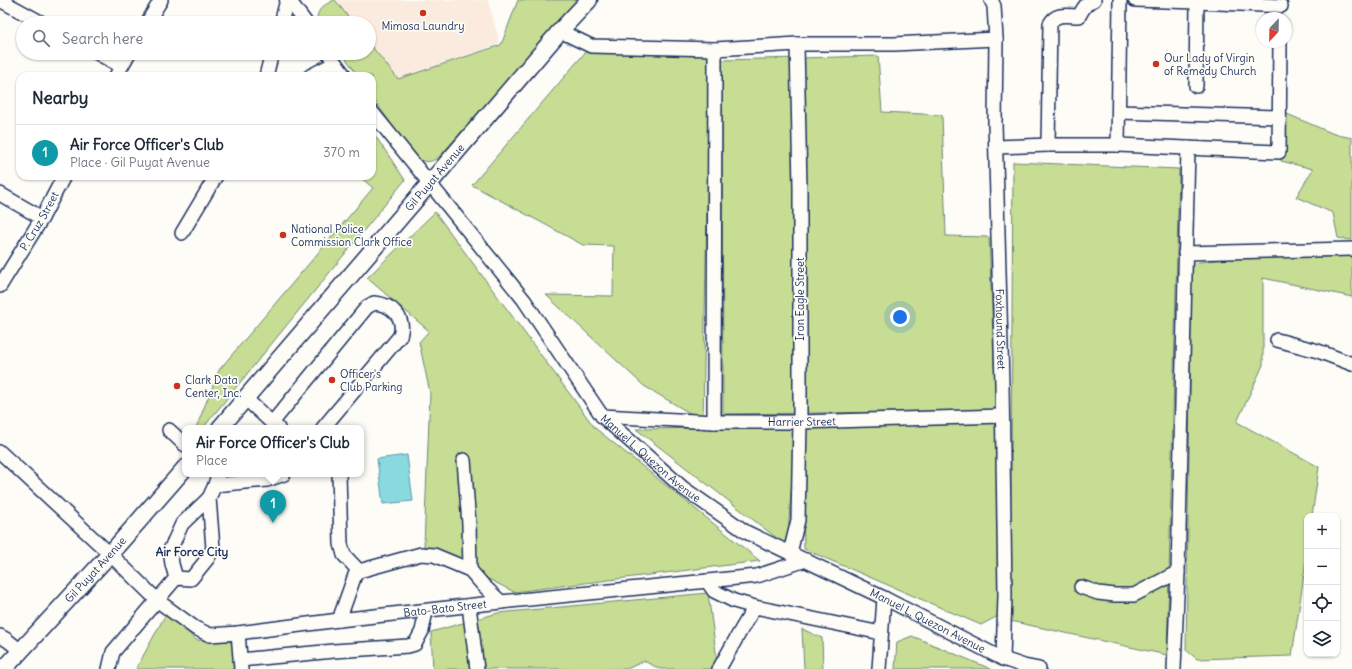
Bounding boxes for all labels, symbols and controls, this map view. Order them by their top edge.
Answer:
marker: Mimosa Laundry [418,8,428,18]
north arrow [1256,12,1292,48]
search box [16,16,376,60]
place label: Mimosa Laundry [381,19,465,33]
icon: search [30,27,52,49]
text: Search here [62,29,143,48]
place label: Our Lady of Virgin of Remedy Church [1164,51,1256,78]
marker: Our Lady of Virgin of Remedy Church [1151,59,1161,69]
text: Nearby [32,87,88,109]
text: Air Force Officer's Club [70,135,224,154]
street label: Gil Puyat Avenue [402,141,467,214]
text: 1 [42,144,48,161]
text: 370 m [323,144,360,161]
text: Place · Gil Puyat Avenue [70,154,210,171]
street label: P. Cruz Street [17,189,62,253]
place label: National Police Commission Clark Office [291,222,412,249]
marker: National Police Commission Clark Office [278,230,288,240]
street label: Iron Eagle Street [793,257,807,341]
street label: Foxhound Street [992,288,1009,370]
your location [890,307,910,327]
place label: Officer's Club Parking [340,367,403,394]
place label: Clark Data Center, Inc. [185,373,241,400]
marker: Officer's Club Parking [327,375,337,385]
marker: Clark Data Center, Inc. [172,381,182,391]
street label: Manuel L. Quezon Avenue [598,411,703,505]
street label: Harrier Street [768,414,836,429]
popup [182,425,364,477]
text: Air Force Officer's Club [196,433,350,452]
text: Place [196,452,228,469]
pin: 1 [260,490,286,523]
map controls [1304,513,1340,657]
button: + [1304,513,1340,549]
street label: Gil Puyat Avenue [62,534,129,605]
district label: Air Force City [156,544,228,560]
button: − [1304,549,1340,585]
street label: Manuel L. Quezon Avenue [868,585,988,656]
button: locate [1304,585,1340,621]
street label: Bato-Bato Street [403,597,487,620]
button: layers [1304,621,1340,657]

